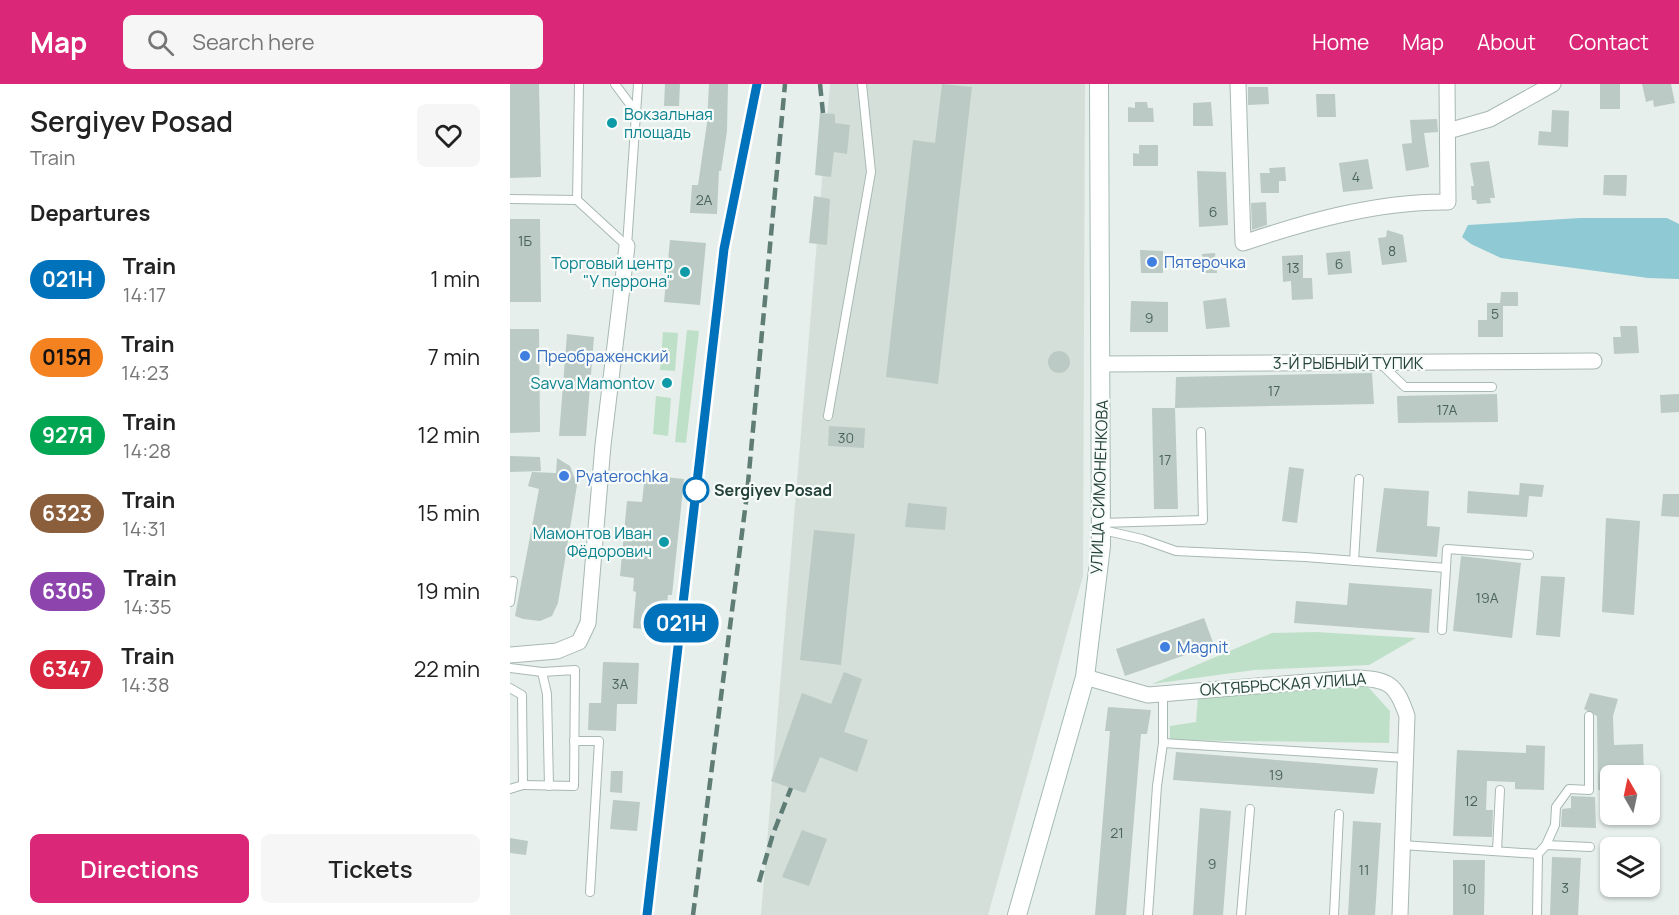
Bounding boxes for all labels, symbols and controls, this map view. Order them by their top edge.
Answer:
search box [123,15,543,69]
text: Map [30,23,87,61]
icon: search [144,26,177,59]
text: Search here [192,27,315,57]
text: Home [1312,28,1369,56]
text: Map [1402,28,1444,56]
text: About [1477,28,1536,56]
text: Contact [1569,28,1649,56]
text: Sergiyev Posad [30,102,233,140]
place label: Вокзальная площадь [624,103,713,143]
button: heart [417,104,480,167]
marker: Вокзальная площадь [605,116,619,130]
text: Train [30,144,75,171]
house number: 4 [1352,167,1360,186]
house number: 2А [696,190,712,209]
text: Departures [30,198,150,228]
house number: 6 [1209,202,1217,221]
house number: 1Б [518,231,532,250]
house number: 8 [1388,241,1396,260]
text: Train [123,251,176,281]
place label: Пятерочка [1164,251,1246,273]
place label: Торговый центр "У перрона" [551,252,673,292]
house number: 6 [1335,254,1343,273]
marker: Пятерочка [1145,255,1159,269]
house number: 13 [1286,258,1300,277]
text: 1 min [430,264,480,294]
text: 021Н [42,265,93,293]
marker: Торговый центр "У перрона" [678,265,692,279]
text: 14:17 [123,281,166,308]
house number: 5 [1491,304,1499,323]
house number: 9 [1145,308,1153,327]
text: Train [121,329,175,359]
text: 7 min [428,342,480,372]
text: 015Я [42,343,91,371]
place label: Преображенский [537,345,669,367]
marker: Преображенский [518,349,532,363]
street label: 3-Й РЫБНЫЙ ТУПИК [1273,352,1424,374]
text: 14:23 [121,359,169,386]
place label: Savva Mamontov [531,372,655,394]
marker: Savva Mamontov [660,376,674,390]
house number: 17 [1268,381,1280,400]
street label: УЛИЦА СИМОНЕНКОВА [1085,399,1113,575]
house number: 17А [1437,400,1458,419]
text: Train [123,407,176,437]
text: 12 min [418,420,480,450]
text: 927Я [42,421,93,449]
house number: 30 [838,428,854,447]
text: 14:28 [123,437,171,464]
house number: 17 [1159,450,1171,469]
place label: Pyaterochka [576,465,668,487]
marker: Pyaterochka [557,469,571,483]
marker: Sergiyev Posad [683,477,709,503]
place label: Sergiyev Posad [714,479,832,501]
text: Train [122,485,175,515]
text: 15 min [417,498,480,528]
text: 6323 [42,499,92,527]
text: 14:31 [122,515,166,542]
place label: Мамонтов Иван Фёдорович [533,522,652,562]
marker: Мамонтов Иван Фёдорович [657,535,671,549]
text: Train [123,563,177,593]
text: 19 min [417,576,480,606]
text: 6305 [42,577,93,605]
house number: 19А [1475,588,1499,607]
text: 14:35 [123,593,172,620]
line badge: 021Н [639,604,723,642]
text: 021Н [656,609,706,637]
place label: Magnit [1177,636,1228,658]
marker: Magnit [1158,640,1172,654]
text: Train [121,641,175,671]
text: 22 min [414,654,480,684]
text: 6347 [42,655,91,683]
street label: ОКТЯБРЬСКАЯ УЛИЦА [1199,667,1367,701]
text: 14:38 [121,671,170,698]
house number: 3А [612,674,628,693]
house number: 19 [1269,765,1283,784]
north arrow [1600,765,1660,825]
map controls [1600,765,1660,897]
house number: 12 [1464,791,1478,810]
house number: 21 [1110,823,1124,842]
button: Directions [30,834,249,903]
button: Tickets [261,834,480,903]
button: layers [1600,837,1660,897]
house number: 9 [1208,854,1216,873]
house number: 11 [1359,860,1369,879]
house number: 3 [1561,878,1569,897]
house number: 10 [1462,879,1476,898]

